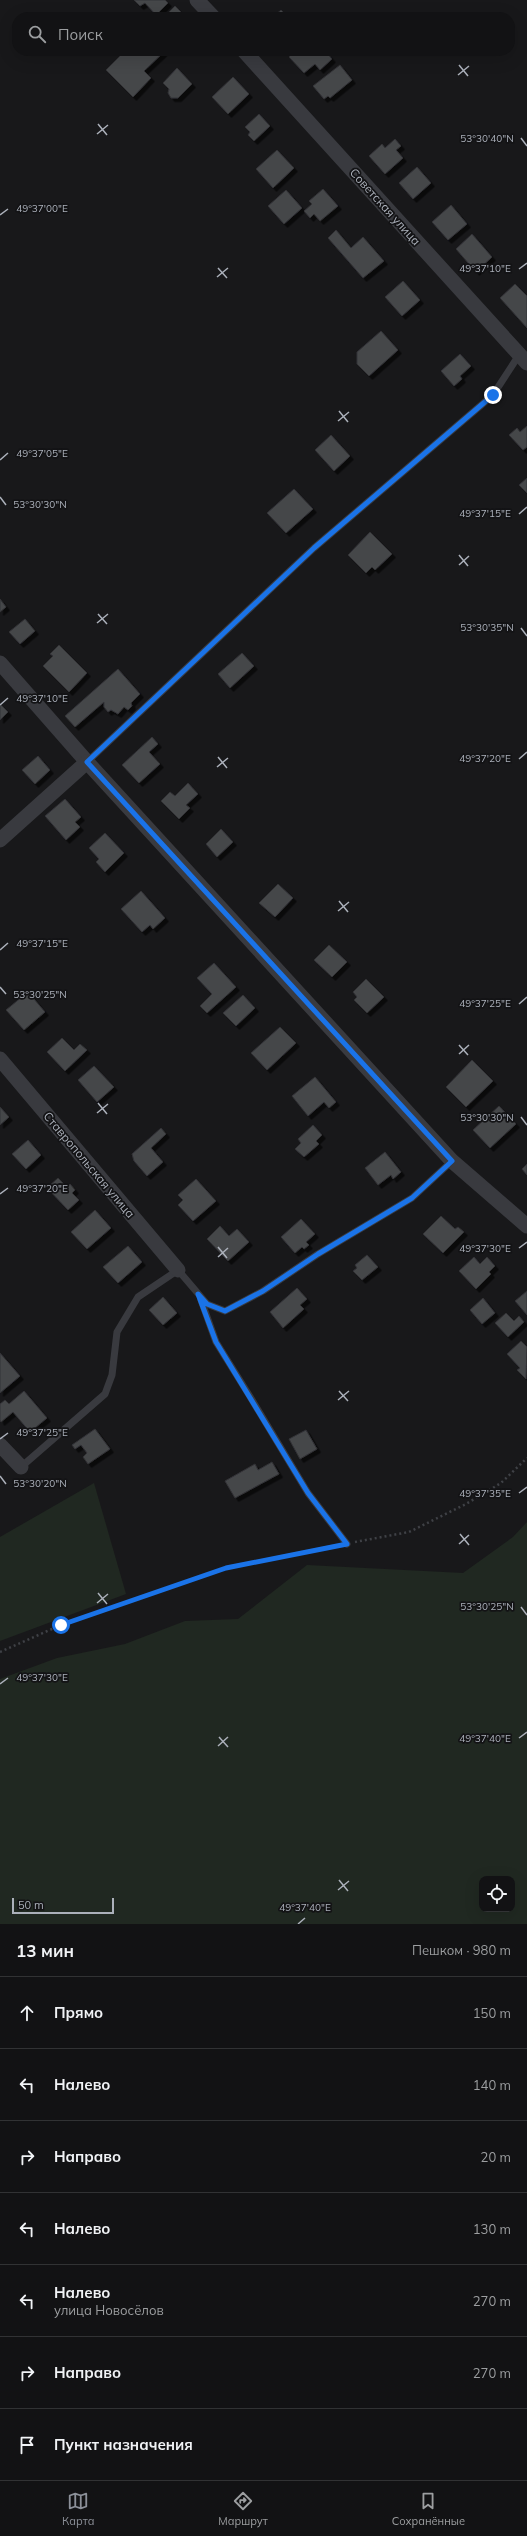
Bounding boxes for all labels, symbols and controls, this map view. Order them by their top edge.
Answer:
search box [12,12,515,56]
icon: search [26,23,48,45]
text: Поиск [58,25,103,44]
text: 53°30'40"N [460,132,514,145]
street label: Советская улица [347,165,424,248]
text: 49°37'00"E [16,202,68,215]
text: 49°37'10"E [459,262,511,275]
route end [484,386,502,404]
text: 49°37'05"E [16,447,68,460]
text: 53°30'30"N [13,498,67,511]
text: 49°37'15"E [459,507,511,520]
text: 53°30'35"N [460,621,514,634]
text: 49°37'10"E [16,692,68,705]
text: 49°37'20"E [459,752,511,765]
text: 49°37'15"E [16,937,68,950]
text: 53°30'25"N [13,988,67,1001]
text: 49°37'25"E [459,997,511,1010]
street label: Ставропольская улица [41,1108,138,1221]
text: 53°30'30"N [460,1111,514,1124]
text: 49°37'20"E [16,1182,68,1195]
text: 49°37'30"E [459,1242,511,1255]
text: 49°37'25"E [16,1426,68,1439]
text: 53°30'20"N [13,1477,67,1490]
text: 49°37'35"E [459,1487,511,1500]
text: 53°30'25"N [460,1600,514,1613]
route start [52,1616,70,1634]
text: 49°37'30"E [16,1671,68,1684]
text: 49°37'40"E [459,1732,511,1745]
map controls [479,1876,515,1912]
button: locate [479,1876,515,1912]
scale bar [12,1896,114,1915]
text: 50 m [18,1898,44,1912]
text: 49°37'40"E [279,1901,331,1914]
text: 13 мин [16,1940,74,1961]
text: Пешком · 980 m [412,1942,511,1958]
icon: ahead [16,2002,38,2024]
text: Прямо [54,2003,103,2022]
text: 150 m [473,2005,511,2021]
icon: left [16,2074,38,2096]
text: Налево [54,2075,110,2094]
text: 140 m [473,2077,511,2093]
icon: right [16,2146,38,2168]
text: Направо [54,2147,121,2166]
text: 20 m [481,2149,511,2165]
icon: left [16,2218,38,2240]
text: Налево [54,2219,110,2238]
text: 130 m [473,2221,511,2237]
text: Налево [54,2283,110,2302]
icon: left [16,2290,38,2312]
text: 270 m [473,2293,511,2309]
text: улица Новосёлов [54,2302,164,2318]
icon: right [16,2362,38,2384]
text: Направо [54,2363,121,2382]
text: 270 m [473,2365,511,2381]
icon: arrive [16,2434,38,2456]
text: Пункт назначения [54,2435,193,2454]
tab: Карта [62,2490,94,2528]
tab: Маршрут [218,2490,268,2528]
tab: Сохранённые [392,2490,465,2528]

